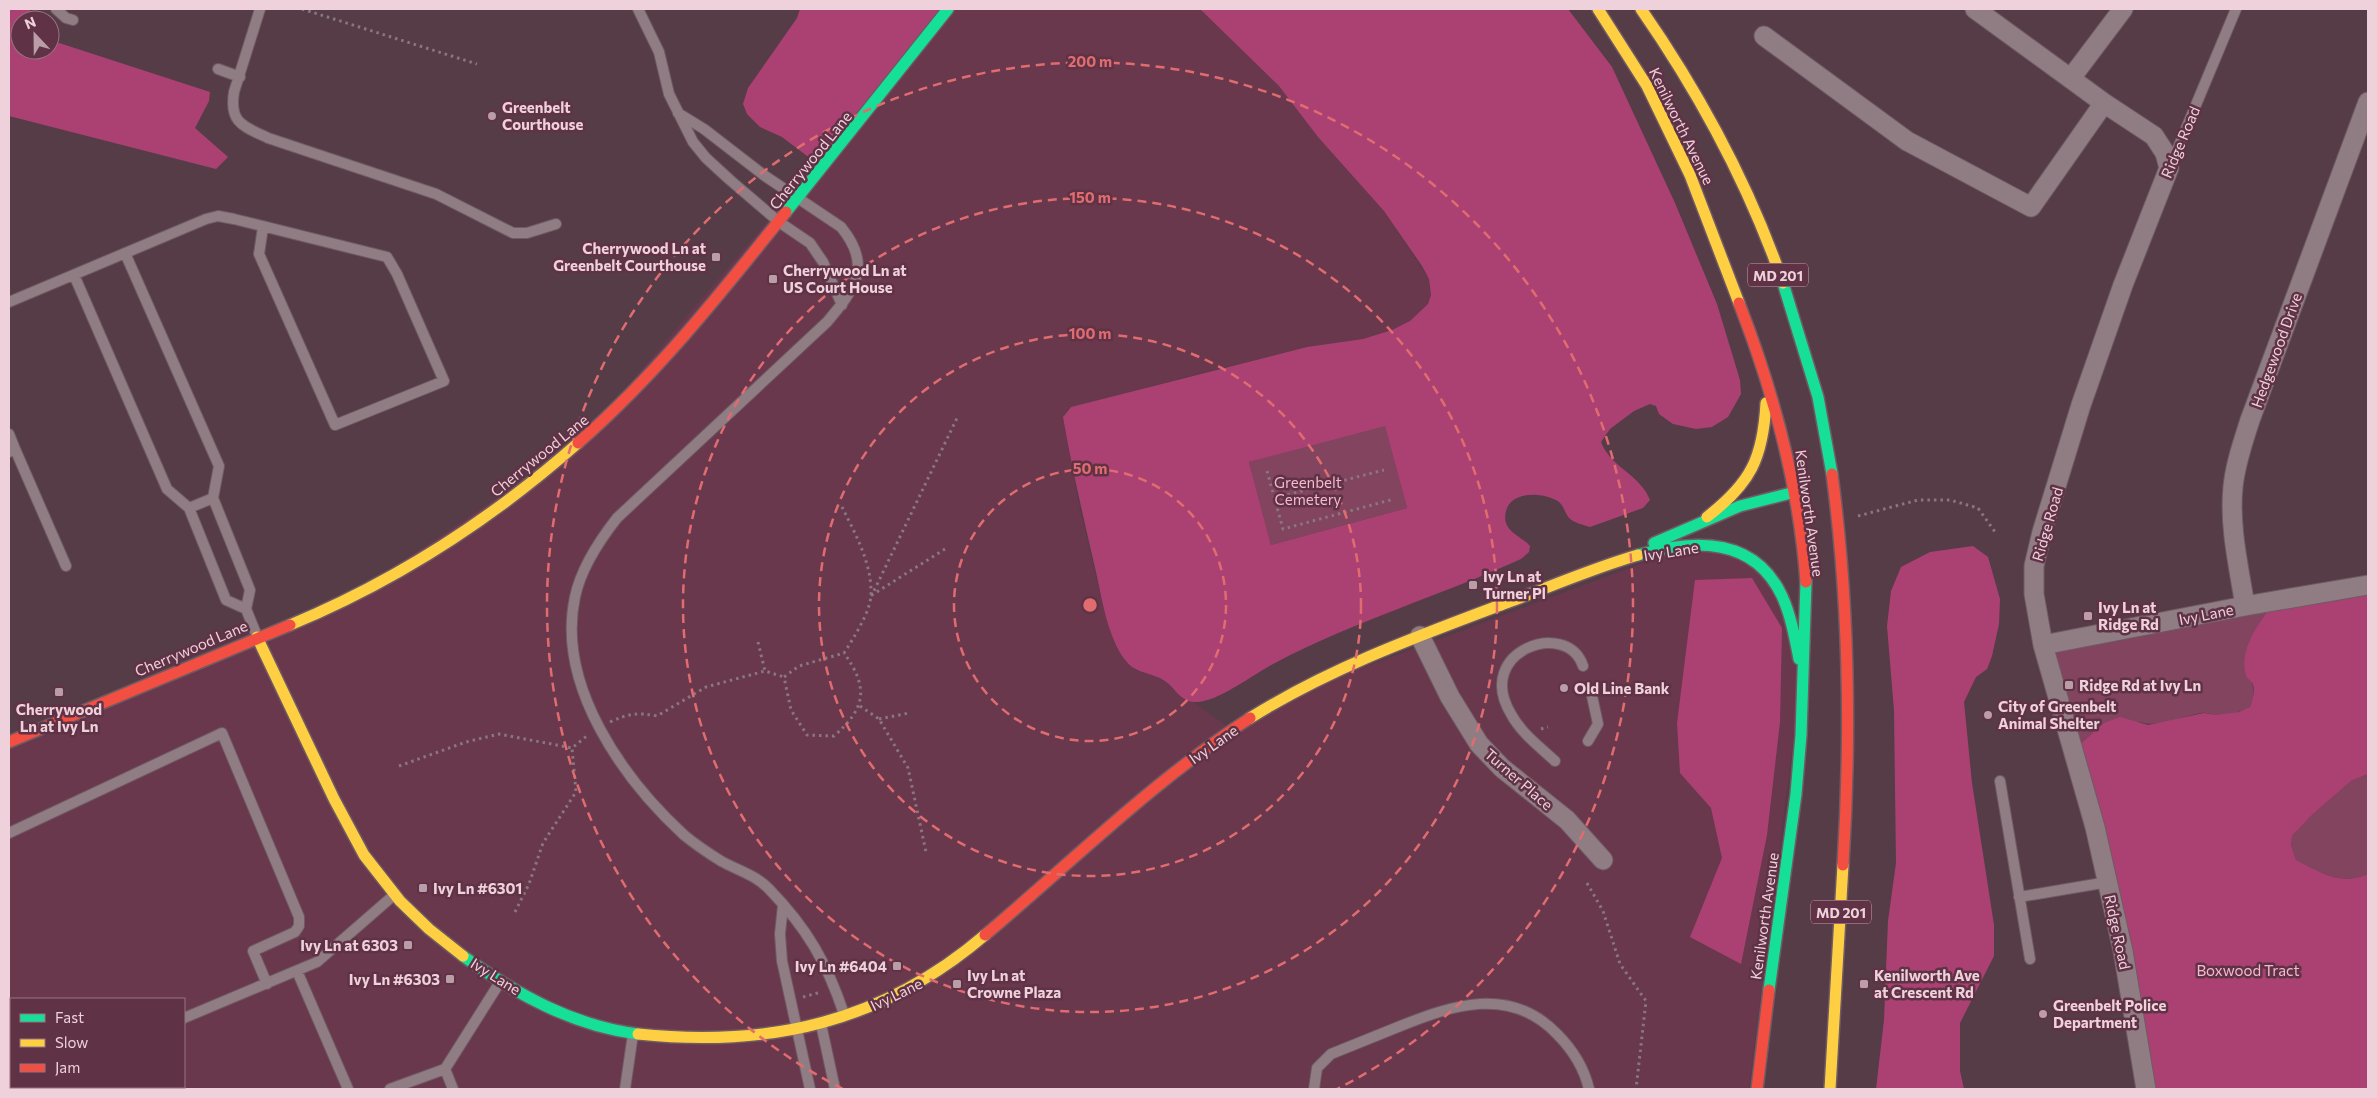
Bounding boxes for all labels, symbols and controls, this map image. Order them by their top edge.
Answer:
north arrow [10,10,60,60]
text: N [22,13,38,32]
text: 200 m [1068,52,1112,70]
street label: Kenilworth Avenue [1646,65,1718,188]
place label: Greenbelt Courthouse [502,98,583,133]
street label: Ridge Road [2157,103,2203,181]
street label: Cherrywood Lane [765,107,855,213]
marker: Greenbelt Courthouse [486,110,498,122]
text: 150 m [1069,188,1111,206]
place label: Cherrywood Ln at Greenbelt Courthouse [553,239,706,274]
marker: Cherrywood Ln at Greenbelt Courthouse [710,251,722,263]
place label: Cherrywood Ln at US Court House [783,261,907,296]
road number: MD 201 [1748,264,1808,286]
marker: Cherrywood Ln at US Court House [767,273,779,285]
street label: Hedgewood Drive [2247,290,2305,410]
text: 100 m [1069,324,1111,342]
street label: Cherrywood Lane [486,410,592,500]
street label: Kenilworth Avenue [1792,448,1828,578]
text: 50 m [1073,459,1107,477]
park label: Greenbelt Cemetery [1274,473,1342,508]
street label: Ridge Road [2028,485,2066,563]
street label: Ivy Lane [1642,538,1700,564]
place label: Ivy Ln at Turner Pl [1483,567,1546,602]
marker: Ivy Ln at Turner Pl [1467,579,1479,591]
centre of rings [1081,596,1099,614]
place label: Ivy Ln at Ridge Rd [2098,598,2159,633]
street label: Ivy Lane [2177,600,2235,628]
marker: Ivy Ln at Ridge Rd [2082,610,2094,622]
street label: Cherrywood Lane [132,616,250,680]
place label: Ridge Rd at Ivy Ln [2079,676,2201,694]
place label: Old Line Bank [1574,679,1670,697]
marker: Ridge Rd at Ivy Ln [2063,679,2075,691]
marker: Old Line Bank [1558,682,1570,694]
marker: Cherrywood Ln at Ivy Ln [53,686,65,698]
place label: City of Greenbelt Animal Shelter [1998,697,2116,732]
place label: Cherrywood Ln at Ivy Ln [16,700,102,735]
marker: City of Greenbelt Animal Shelter [1982,709,1994,721]
street label: Ivy Lane [1185,721,1241,767]
street label: Turner Place [1481,744,1557,814]
street label: Kenilworth Avenue [1746,851,1782,981]
place label: Ivy Ln #6301 [433,879,522,897]
marker: Ivy Ln #6301 [417,882,429,894]
street label: Ridge Road [2101,893,2135,971]
road number: MD 201 [1811,900,1871,924]
place label: Ivy Ln at 6303 [300,936,398,954]
marker: Ivy Ln at 6303 [402,939,414,951]
street label: Ivy Lane [468,954,524,998]
place label: Ivy Ln #6404 [795,957,887,975]
marker: Ivy Ln #6404 [891,960,903,972]
park label: Boxwood Tract [2196,961,2300,979]
place label: Ivy Ln at Crowne Plaza [967,966,1061,1001]
place label: Kenilworth Ave at Crescent Rd [1874,966,1980,1001]
place label: Ivy Ln #6303 [349,970,440,988]
marker: Ivy Ln #6303 [444,973,456,985]
street label: Ivy Lane [867,974,925,1014]
marker: Ivy Ln at Crowne Plaza [951,978,963,990]
marker: Kenilworth Ave at Crescent Rd [1858,978,1870,990]
place label: Greenbelt Police Department [2053,996,2166,1031]
legend [10,998,185,1088]
text: Fast [55,1008,84,1026]
marker: Greenbelt Police Department [2037,1008,2049,1020]
text: Slow [55,1033,88,1051]
text: Jam [55,1058,80,1076]

